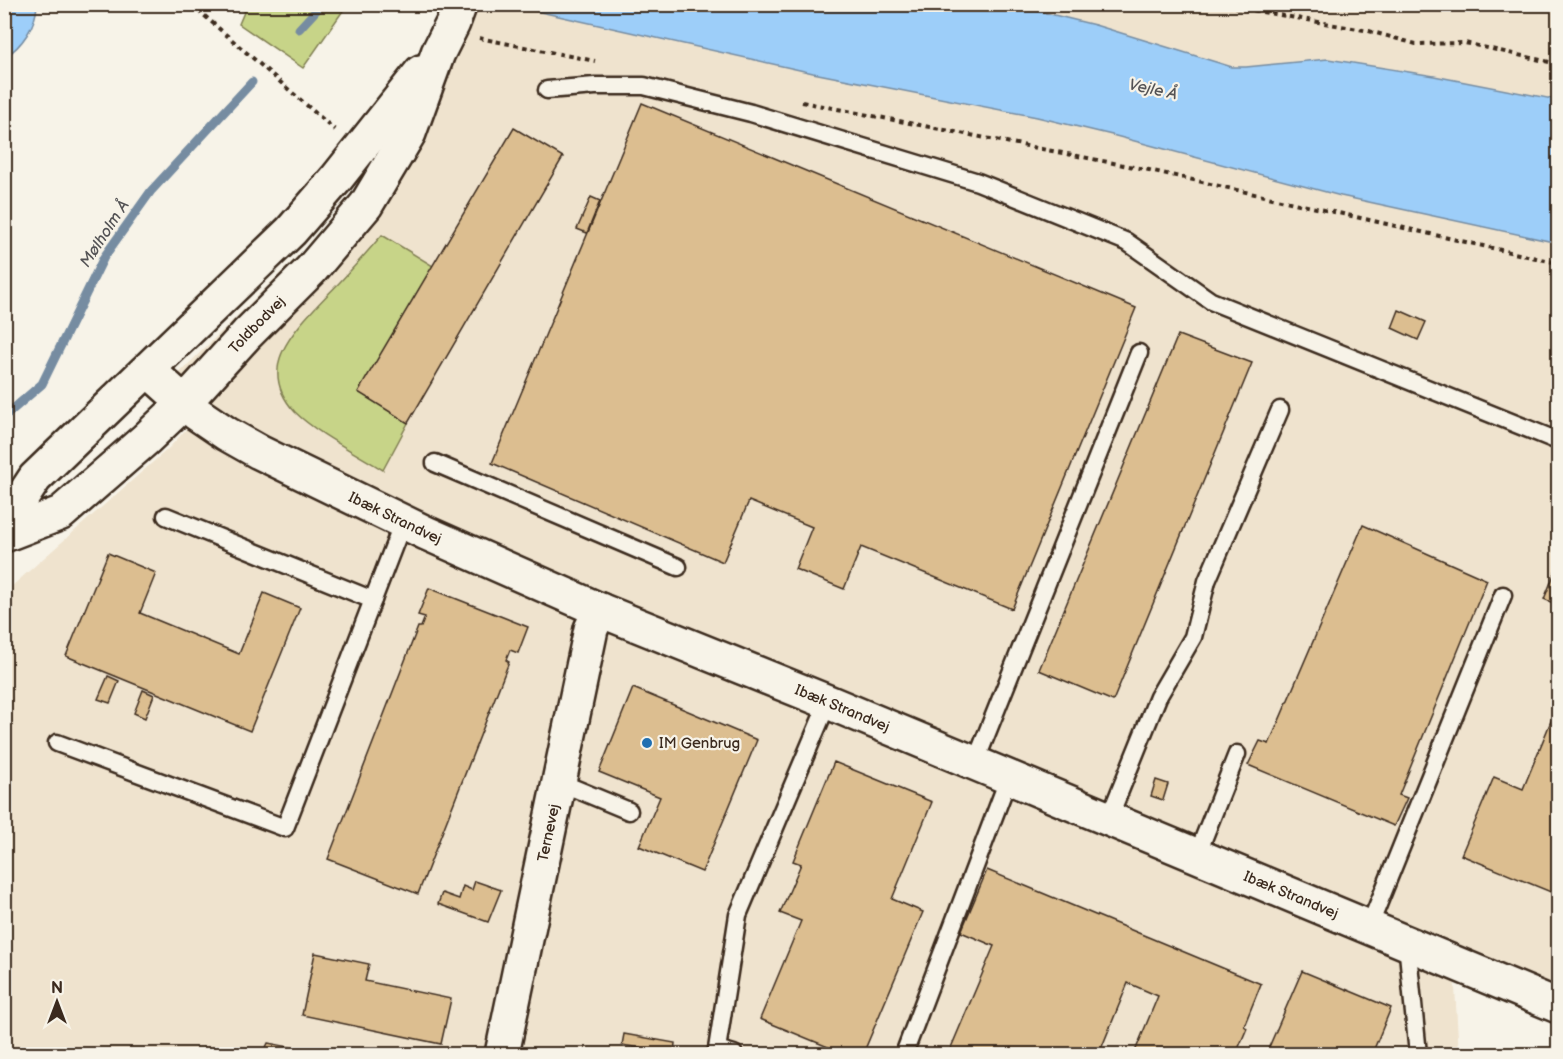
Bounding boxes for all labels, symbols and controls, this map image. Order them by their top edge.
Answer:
water label: Vejle Å [1127,73,1180,104]
water label: Mølholm Å [74,195,134,271]
street label: Toldbodvej [224,292,289,357]
street label: Ibæk Strandvej [346,487,445,548]
street label: Ibæk Strandvej [792,680,893,736]
place label: IM Genbrug [659,734,740,753]
marker: IM Genbrug [640,736,654,750]
street label: Ternevej [533,802,564,863]
street label: Ibæk Strandvej [1241,867,1341,923]
north arrow [27,972,87,1032]
text: N [51,979,63,998]

